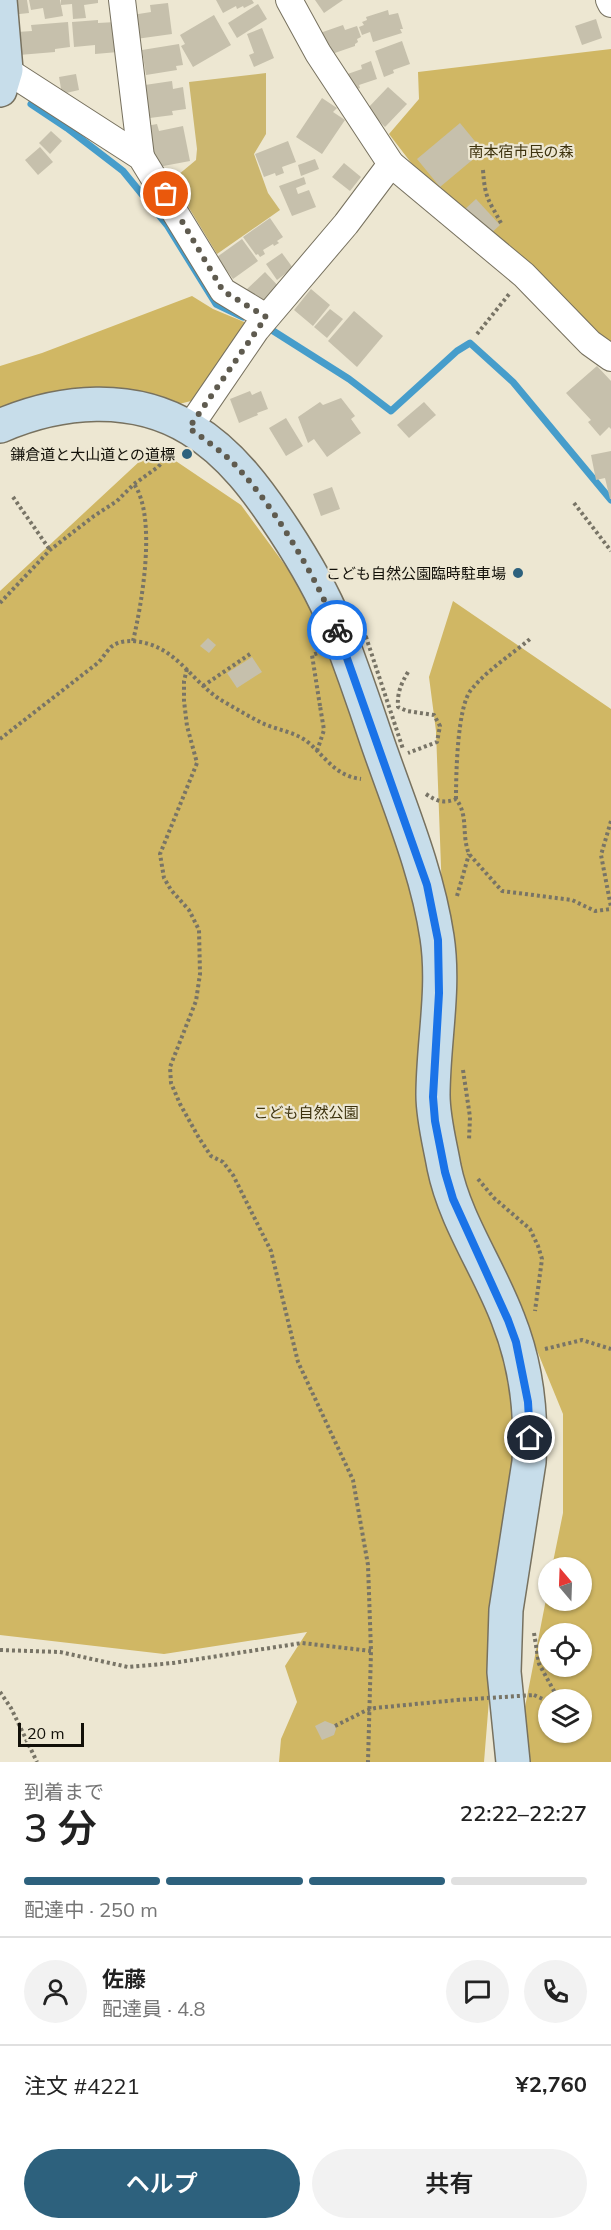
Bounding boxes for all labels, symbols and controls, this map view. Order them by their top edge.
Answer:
park label: 南本宿市民の森 [468,142,574,161]
pin [140,168,191,219]
icon: bag [149,177,182,210]
place label: 鎌倉道と大山道との道標 [10,445,175,464]
marker: 鎌倉道と大山道との道標 [180,447,194,461]
place label: こども自然公園臨時駐車場 [326,564,506,583]
marker: こども自然公園臨時駐車場 [511,566,525,580]
courier [307,600,367,660]
icon: bike [321,614,354,647]
park label: こども自然公園 [253,1103,359,1122]
pin [504,1412,555,1463]
icon: home [513,1421,546,1454]
north arrow [538,1557,592,1611]
map controls [538,1557,592,1743]
button: locate [538,1623,592,1677]
button: layers [538,1689,592,1743]
scale bar [18,1720,84,1748]
text: 20 m [27,1723,64,1743]
text: 到着まで [24,1779,104,1804]
text: 22:22–22:27 [460,1799,587,1827]
text: 3 分 [24,1803,97,1852]
text: 配達中 · 250 m [24,1897,158,1922]
button: person [24,1960,87,2023]
button: chat [446,1960,509,2023]
button: phone [524,1960,587,2023]
text: 佐藤 [102,1965,146,1993]
text: 配達員 · 4.8 [102,1996,206,2021]
text: ¥2,760 [516,2070,587,2098]
text: 注文 #4221 [24,2072,140,2100]
button: ヘルプ [24,2149,300,2218]
button: 共有 [312,2149,587,2218]

